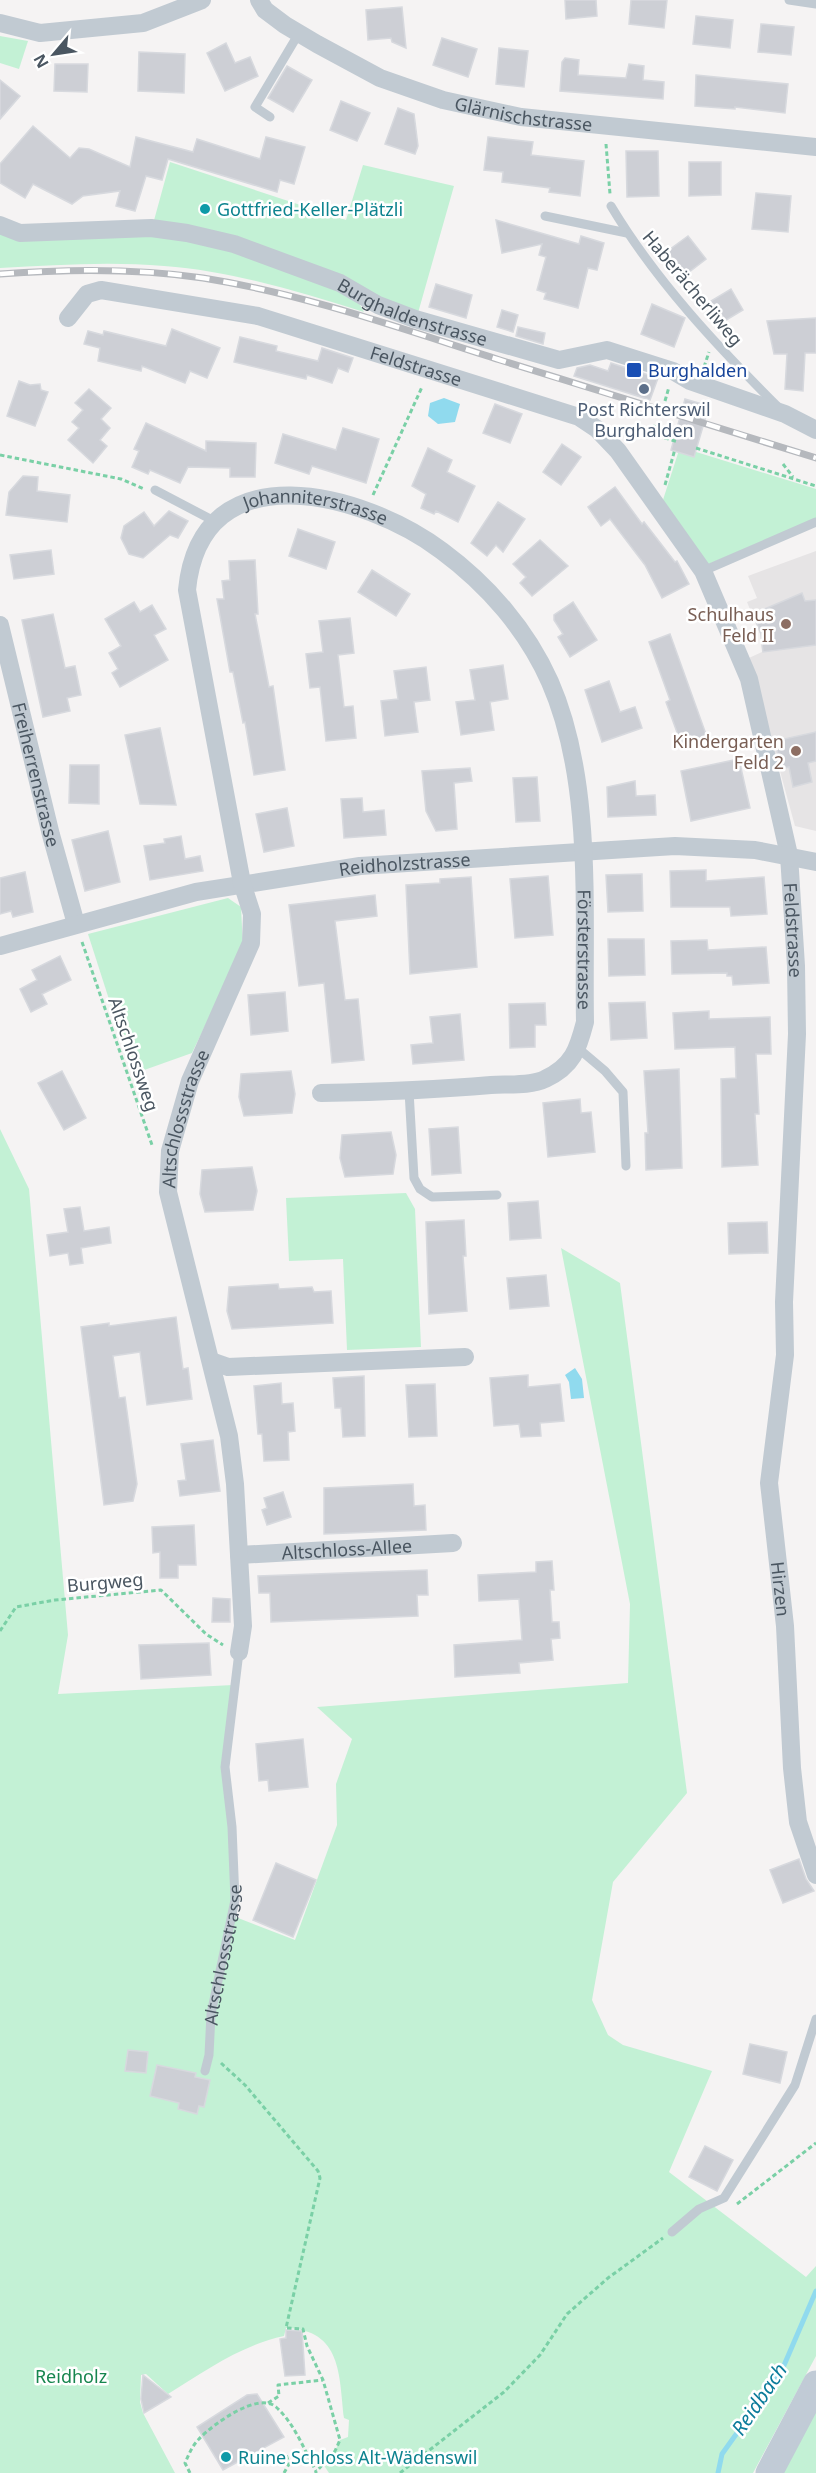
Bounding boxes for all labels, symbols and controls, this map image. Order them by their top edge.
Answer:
north arrow [24,24,84,84]
text: N [28,50,54,72]
street label: Glärnischstrasse [452,91,593,136]
place label: Gottfried-Keller-Plätzli [217,197,403,221]
marker: Gottfried-Keller-Plätzli [198,202,212,216]
street label: Haberächerliweg [638,225,748,351]
street label: Burghaldenstrasse [333,272,490,351]
street label: Feldstrasse [367,340,465,391]
place label: Burghalden [648,358,747,382]
marker: Burghalden [625,361,643,379]
marker: Post Richterswil Burghalden [637,382,651,396]
place label: Post Richterswil Burghalden [577,397,711,442]
street label: Johanniterstrasse [237,483,392,530]
place label: Schulhaus Feld II [688,602,774,647]
marker: Schulhaus Feld II [779,617,793,631]
street label: Freiherrenstrasse [7,700,66,850]
place label: Kindergarten Feld 2 [672,729,784,774]
marker: Kindergarten Feld 2 [789,744,803,758]
street label: Reidholzstrasse [337,847,471,881]
street label: Feldstrasse [779,882,808,978]
street label: Försterstrasse [573,889,597,1010]
street label: Altschlossweg [103,994,165,1114]
street label: Altschlossstrasse [156,1045,215,1189]
street label: Altschloss-Allee [281,1533,413,1565]
street label: Hirzen [766,1560,796,1618]
street label: Burgweg [66,1567,144,1597]
street label: Altschlossstrasse [198,1884,247,2026]
water label: Reidbach [725,2358,793,2440]
park label: Reidholz [35,2364,107,2388]
place label: Ruine Schloss Alt-Wädenswil [238,2445,477,2469]
marker: Ruine Schloss Alt-Wädenswil [219,2450,233,2464]

